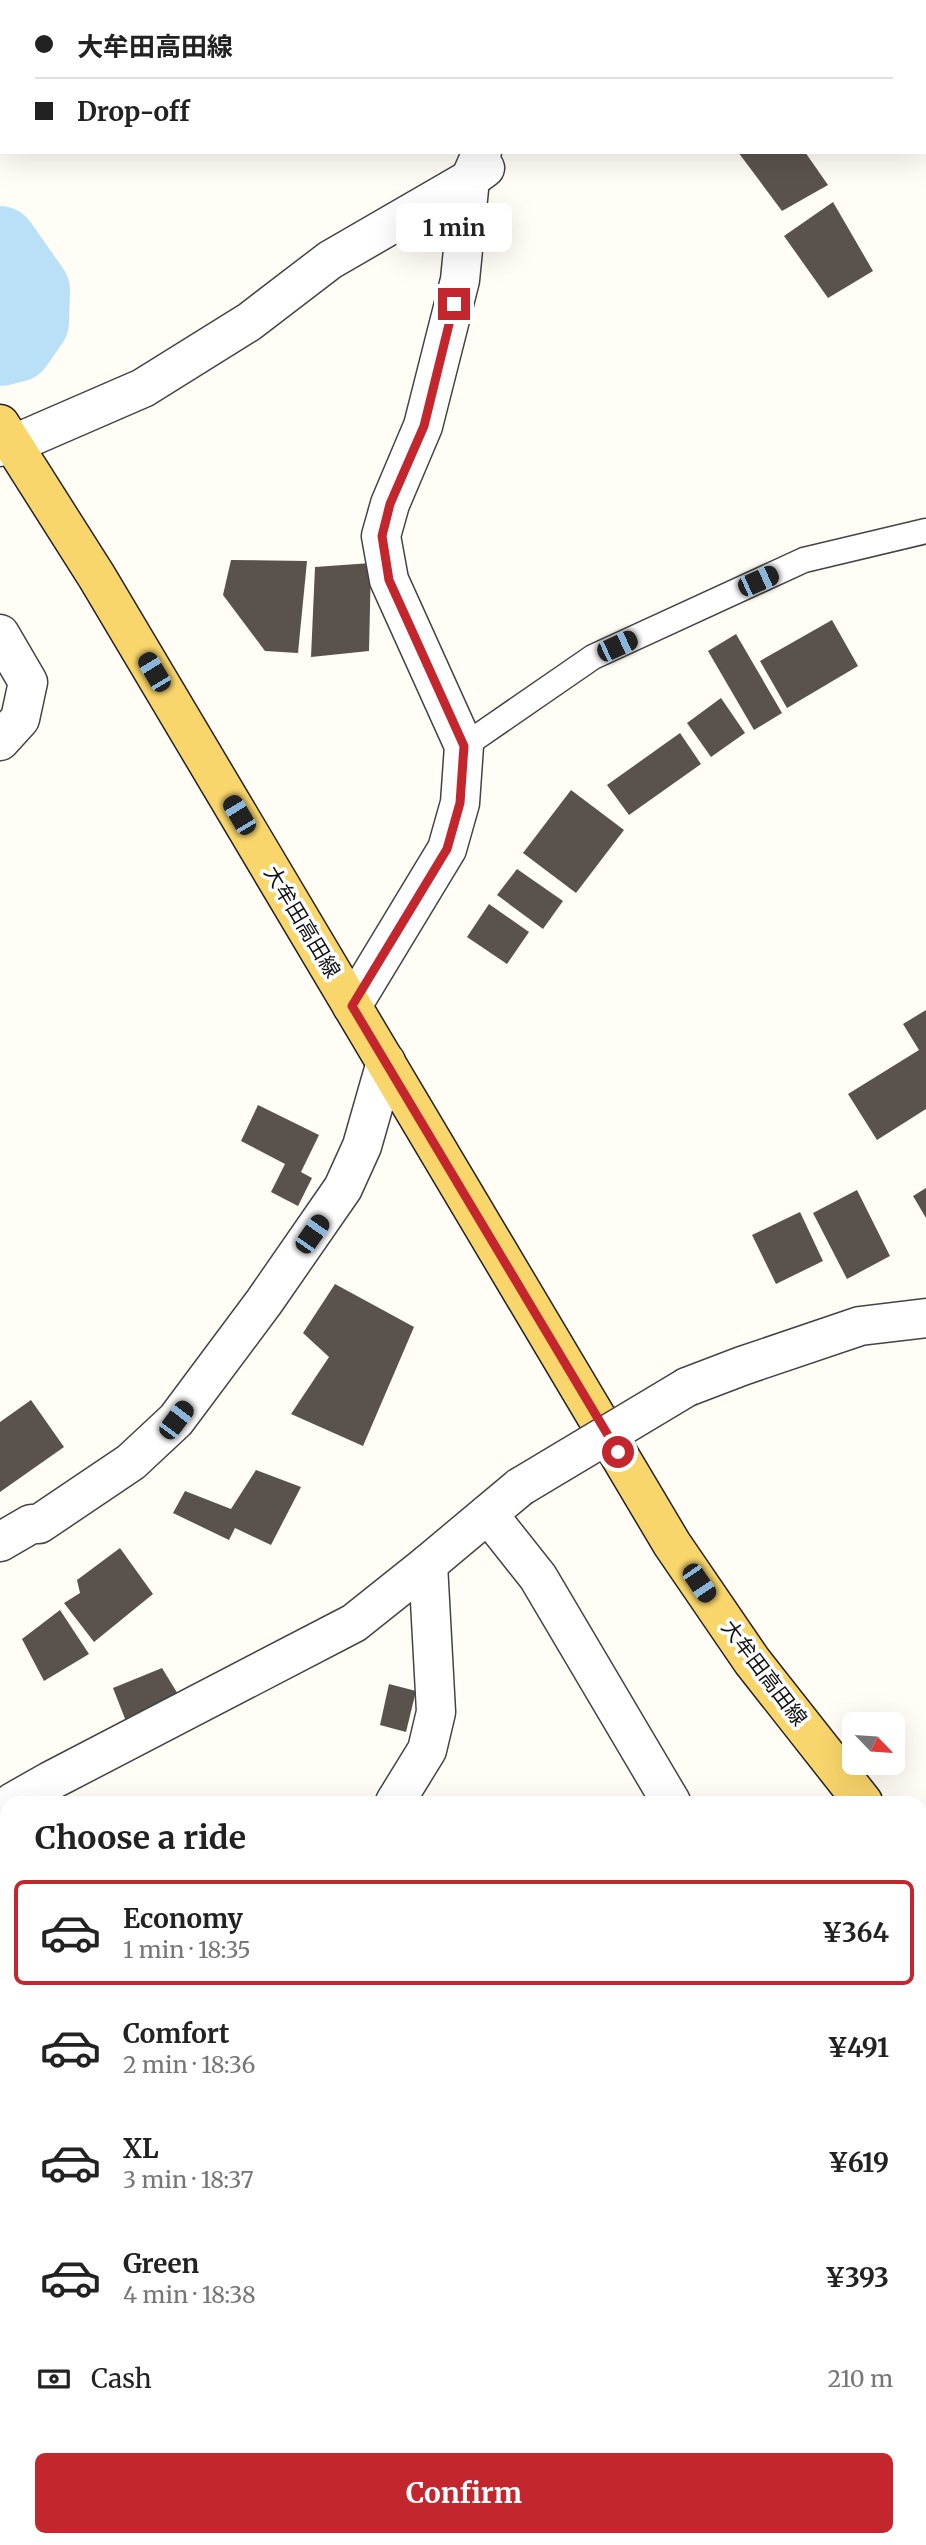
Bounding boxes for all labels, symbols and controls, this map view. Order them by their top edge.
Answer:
text: 大牟田高田線 [77,30,233,63]
text: Drop-off [77,95,190,128]
callout: 1 min [396,202,512,252]
text: 1 min [423,213,485,242]
route end [438,288,470,320]
car [735,563,782,599]
car [594,628,641,664]
car [135,649,174,695]
car [220,792,259,838]
street label: 大牟田高田線 [258,861,346,983]
car [292,1211,333,1257]
car [155,1397,198,1443]
route start [602,1436,634,1468]
car [679,1560,720,1606]
street label: 大牟田高田線 [716,1614,813,1731]
north arrow [842,1712,905,1774]
map controls [842,1712,905,1775]
text: Choose a ride [35,1818,246,1858]
icon: car [39,1901,102,1964]
text: Economy [123,1902,243,1935]
text: ¥364 [822,1916,889,1949]
text: 1 min · 18:35 [123,1935,251,1964]
icon: car [39,2016,102,2079]
text: Comfort [123,2017,229,2050]
text: ¥491 [827,2031,889,2064]
text: 2 min · 18:36 [123,2050,255,2079]
icon: car [39,2131,102,2194]
text: XL [123,2132,159,2165]
text: ¥619 [828,2146,889,2179]
text: 3 min · 18:37 [123,2165,254,2194]
icon: car [39,2246,102,2309]
text: Green [123,2247,199,2280]
text: ¥393 [825,2261,889,2294]
text: 4 min · 18:38 [123,2280,256,2309]
icon: cash [35,2360,73,2398]
text: Cash [91,2362,152,2395]
text: 210 m [828,2364,893,2393]
button: Confirm [35,2453,893,2533]

